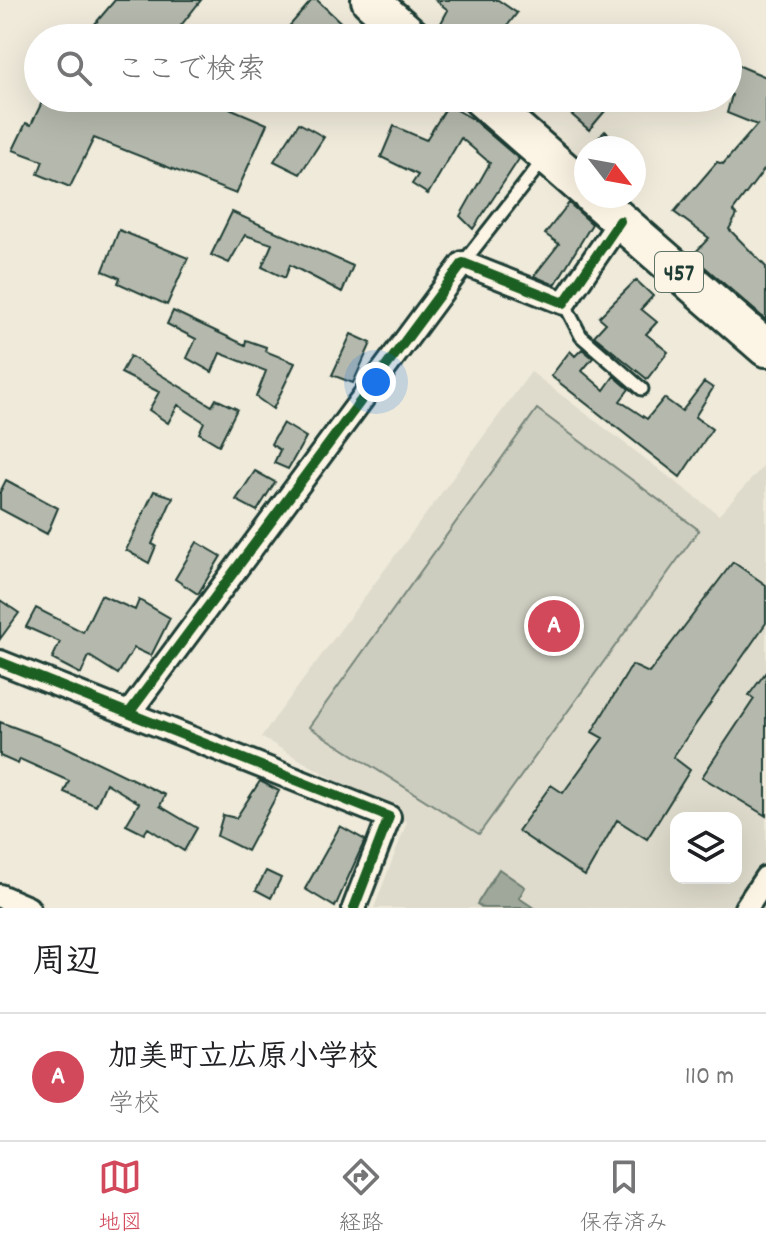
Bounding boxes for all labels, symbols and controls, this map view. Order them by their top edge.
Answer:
search box [24,24,742,112]
icon: search [52,46,96,90]
text: ここで検索 [116,51,266,94]
north arrow [574,136,646,208]
road number: 457 [655,252,703,292]
your location [356,362,396,402]
pin: A [528,596,580,656]
map controls [670,812,742,884]
button: layers [670,812,742,884]
text: 周辺 [32,940,100,989]
text: 加美町立広原小学校 [108,1038,378,1081]
text: A [51,1059,65,1096]
text: 110 m [685,1059,734,1096]
text: 学校 [108,1087,160,1124]
tab: 地図 [98,1155,142,1240]
tab: 経路 [339,1155,383,1240]
tab: 保存済み [580,1155,668,1240]

